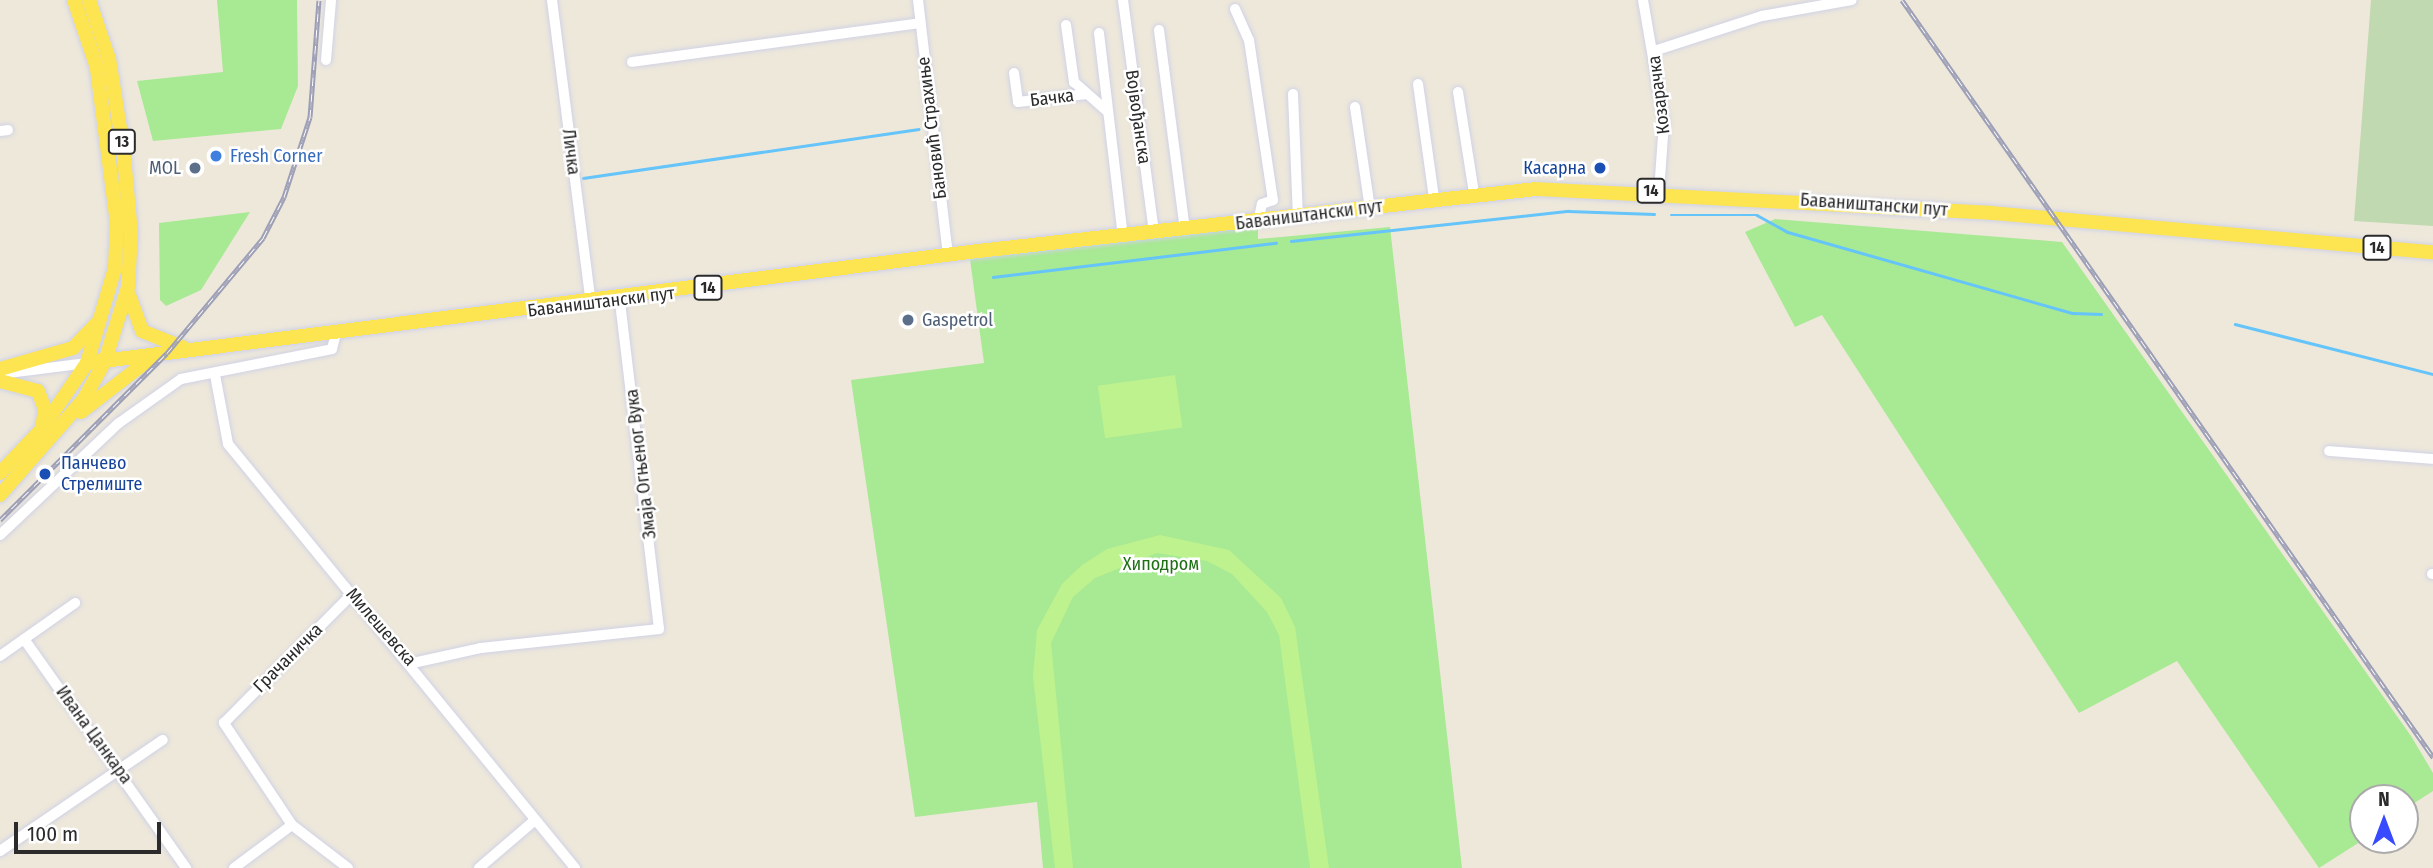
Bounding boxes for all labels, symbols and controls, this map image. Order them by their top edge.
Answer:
street label: Козарачка [1643,54,1675,136]
street label: Бановић Страхиње [913,56,951,200]
street label: Војвођанска [1121,68,1155,166]
street label: Бачка [1029,85,1075,111]
street label: Личка [557,128,585,176]
road number: 13 [106,130,138,154]
place label: Fresh Corner [230,145,323,167]
marker: Fresh Corner [208,148,224,164]
place label: MOL [149,157,181,179]
place label: Касарна [1523,157,1586,179]
marker: MOL [187,160,203,176]
marker: Касарна [1592,160,1608,176]
road number: 14 [1635,178,1667,204]
street label: Баваништански пут [1799,189,1949,221]
street label: Баваништански пут [1234,195,1384,235]
road number: 14 [2361,236,2393,260]
road number: 14 [692,276,724,300]
street label: Баваништански пут [526,282,676,322]
place label: Gaspetrol [922,309,993,331]
marker: Gaspetrol [900,312,916,328]
street label: Змаја Огњеног Вука [621,388,661,540]
place label: Панчево Стрелиште [61,453,142,496]
marker: Панчево Стрелиште [35,464,55,484]
park label: Хиподром [1123,553,1199,575]
street label: Милешевска [341,584,421,670]
street label: Грачаничка [249,619,327,697]
street label: Ивана Цанкара [51,682,137,788]
north arrow [2349,784,2419,854]
text: N [2378,788,2390,811]
scale bar [18,808,164,852]
text: 100 m [27,821,78,847]

